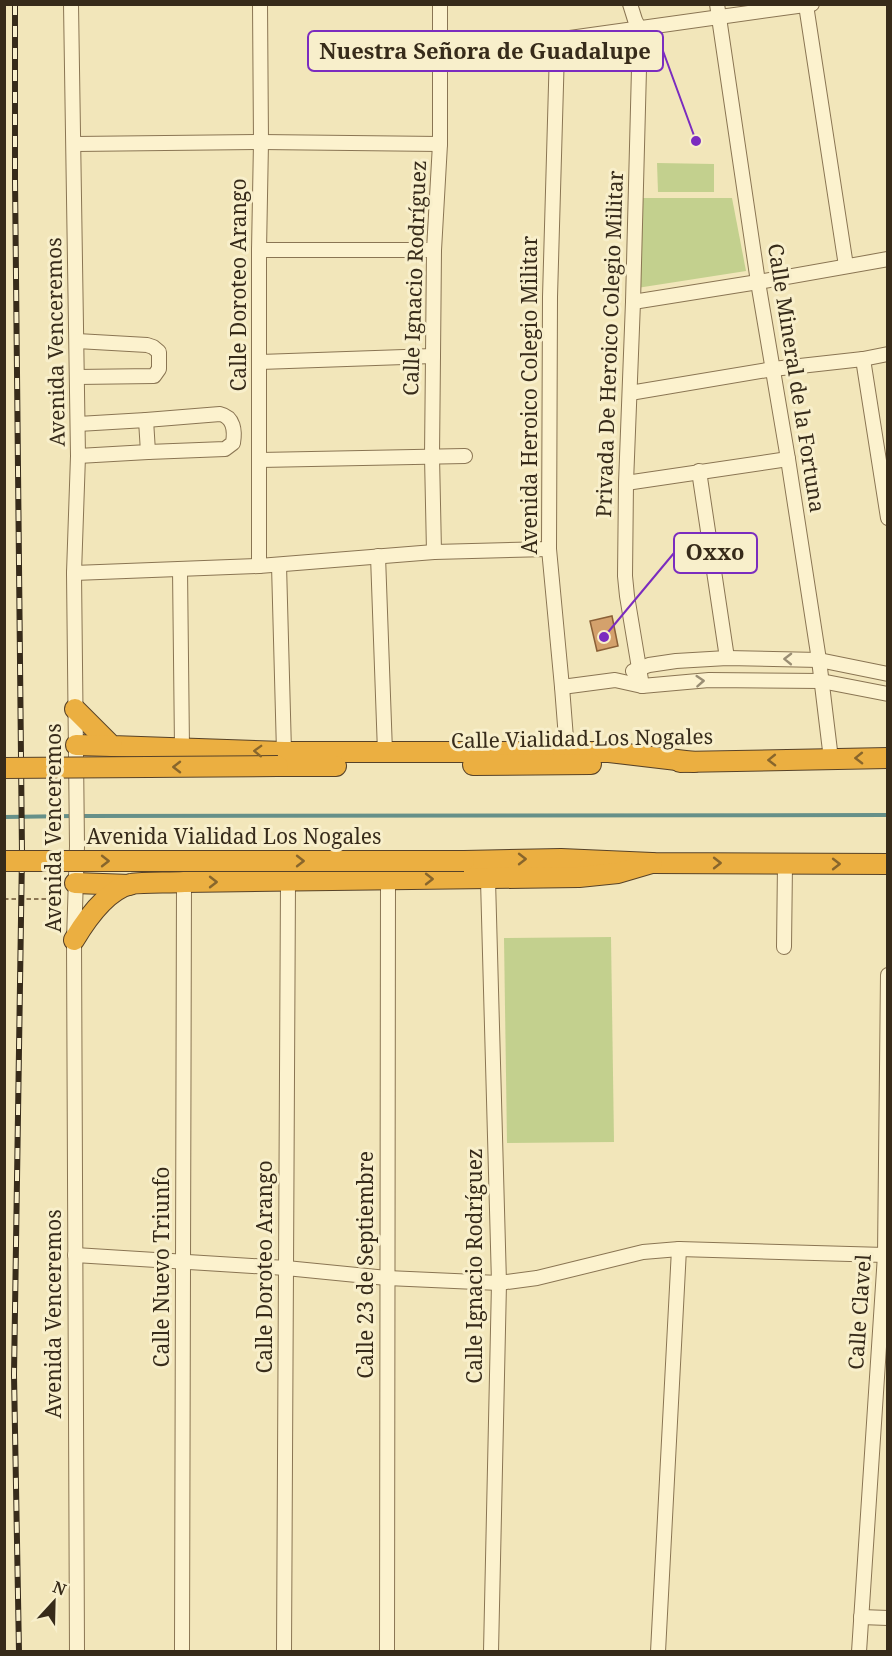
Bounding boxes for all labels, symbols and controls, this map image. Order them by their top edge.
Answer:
callout: Nuestra Señora de Guadalupe [308,31,663,71]
text: Nuestra Señora de Guadalupe [319,35,651,65]
street label: Calle Ignacio Rodríguez [396,160,432,396]
street label: Privada De Heroico Colegio Militar [589,170,629,518]
street label: Calle Doroteo Arango [224,178,252,392]
street label: Avenida Heroico Colegio Militar [515,235,543,555]
street label: Avenida Venceremos [39,237,71,447]
street label: Calle Mineral de la Fortuna [762,241,832,514]
callout: Oxxo [674,533,757,573]
text: Oxxo [685,536,745,566]
one-way arrow [784,653,793,666]
one-way arrow [696,674,705,687]
street label: Calle Vialidad Los Nogales [451,722,713,754]
street label: Avenida Venceremos [39,723,67,933]
one-way arrow [253,745,262,757]
one-way arrow [855,752,864,764]
one-way arrow [768,754,777,766]
one-way arrow [173,761,182,773]
street label: Avenida Vialidad Los Nogales [86,822,382,850]
one-way arrow [518,853,527,865]
one-way arrow [100,855,109,867]
one-way arrow [295,855,304,867]
one-way arrow [713,857,722,869]
one-way arrow [832,858,841,870]
one-way arrow [424,873,433,885]
one-way arrow [208,876,217,888]
street label: Calle Ignacio Rodríguez [460,1148,488,1384]
street label: Calle 23 de Septiembre [351,1151,379,1379]
street label: Calle Doroteo Arango [250,1160,278,1374]
street label: Calle Nuevo Triunfo [147,1167,175,1368]
street label: Avenida Venceremos [39,1209,67,1419]
street label: Calle Clavel [841,1253,877,1371]
north arrow [24,1572,84,1632]
text: N [50,1576,70,1601]

